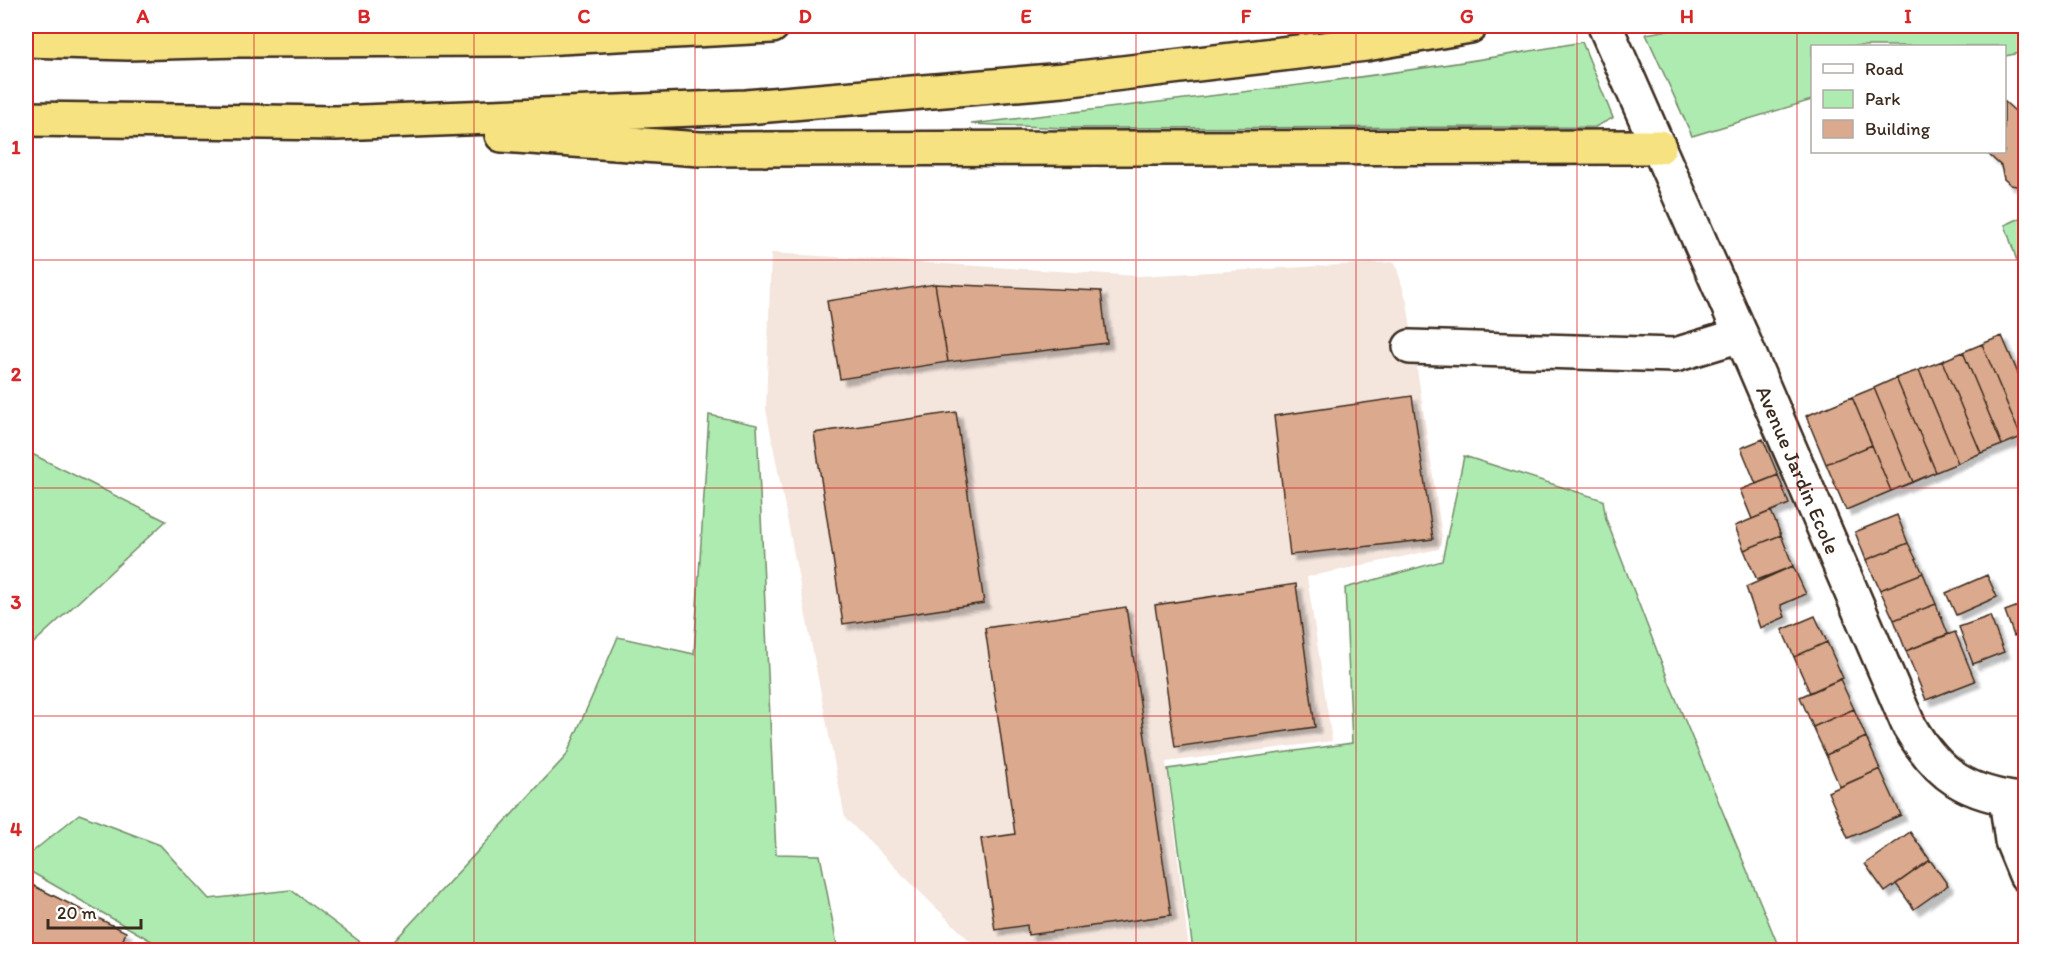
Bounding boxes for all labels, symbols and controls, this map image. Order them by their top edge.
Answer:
text: A [136,4,150,28]
text: B [358,4,371,28]
text: C [578,4,591,28]
text: D [798,4,812,28]
text: E [1020,4,1032,28]
text: F [1241,4,1252,28]
text: G [1460,4,1474,28]
text: H [1680,4,1694,28]
text: I [1904,4,1912,28]
legend [1811,45,2006,153]
text: Road [1865,58,1904,80]
text: Park [1865,88,1900,110]
text: Building [1865,118,1931,140]
text: 1 [11,135,21,159]
text: 2 [11,362,22,386]
street label: Avenue Jardin Ecole [1752,382,1846,557]
text: 3 [11,590,22,614]
text: 4 [10,817,22,841]
scale bar [48,892,141,930]
text: 20 m [57,902,97,924]

